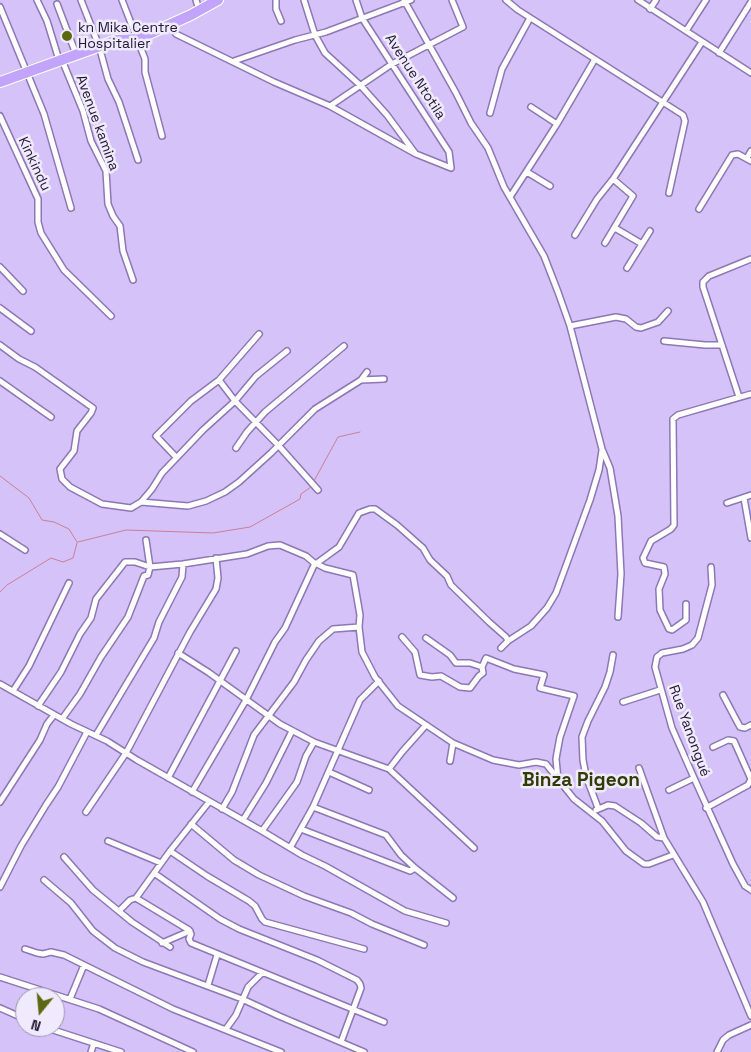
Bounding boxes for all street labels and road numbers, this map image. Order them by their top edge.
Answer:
street label: Avenue Ntotila [381,31,449,123]
street label: Avenue kamina [72,73,122,173]
street label: Kinkindu [14,134,54,194]
street label: Rue Yanongué [665,683,713,779]

